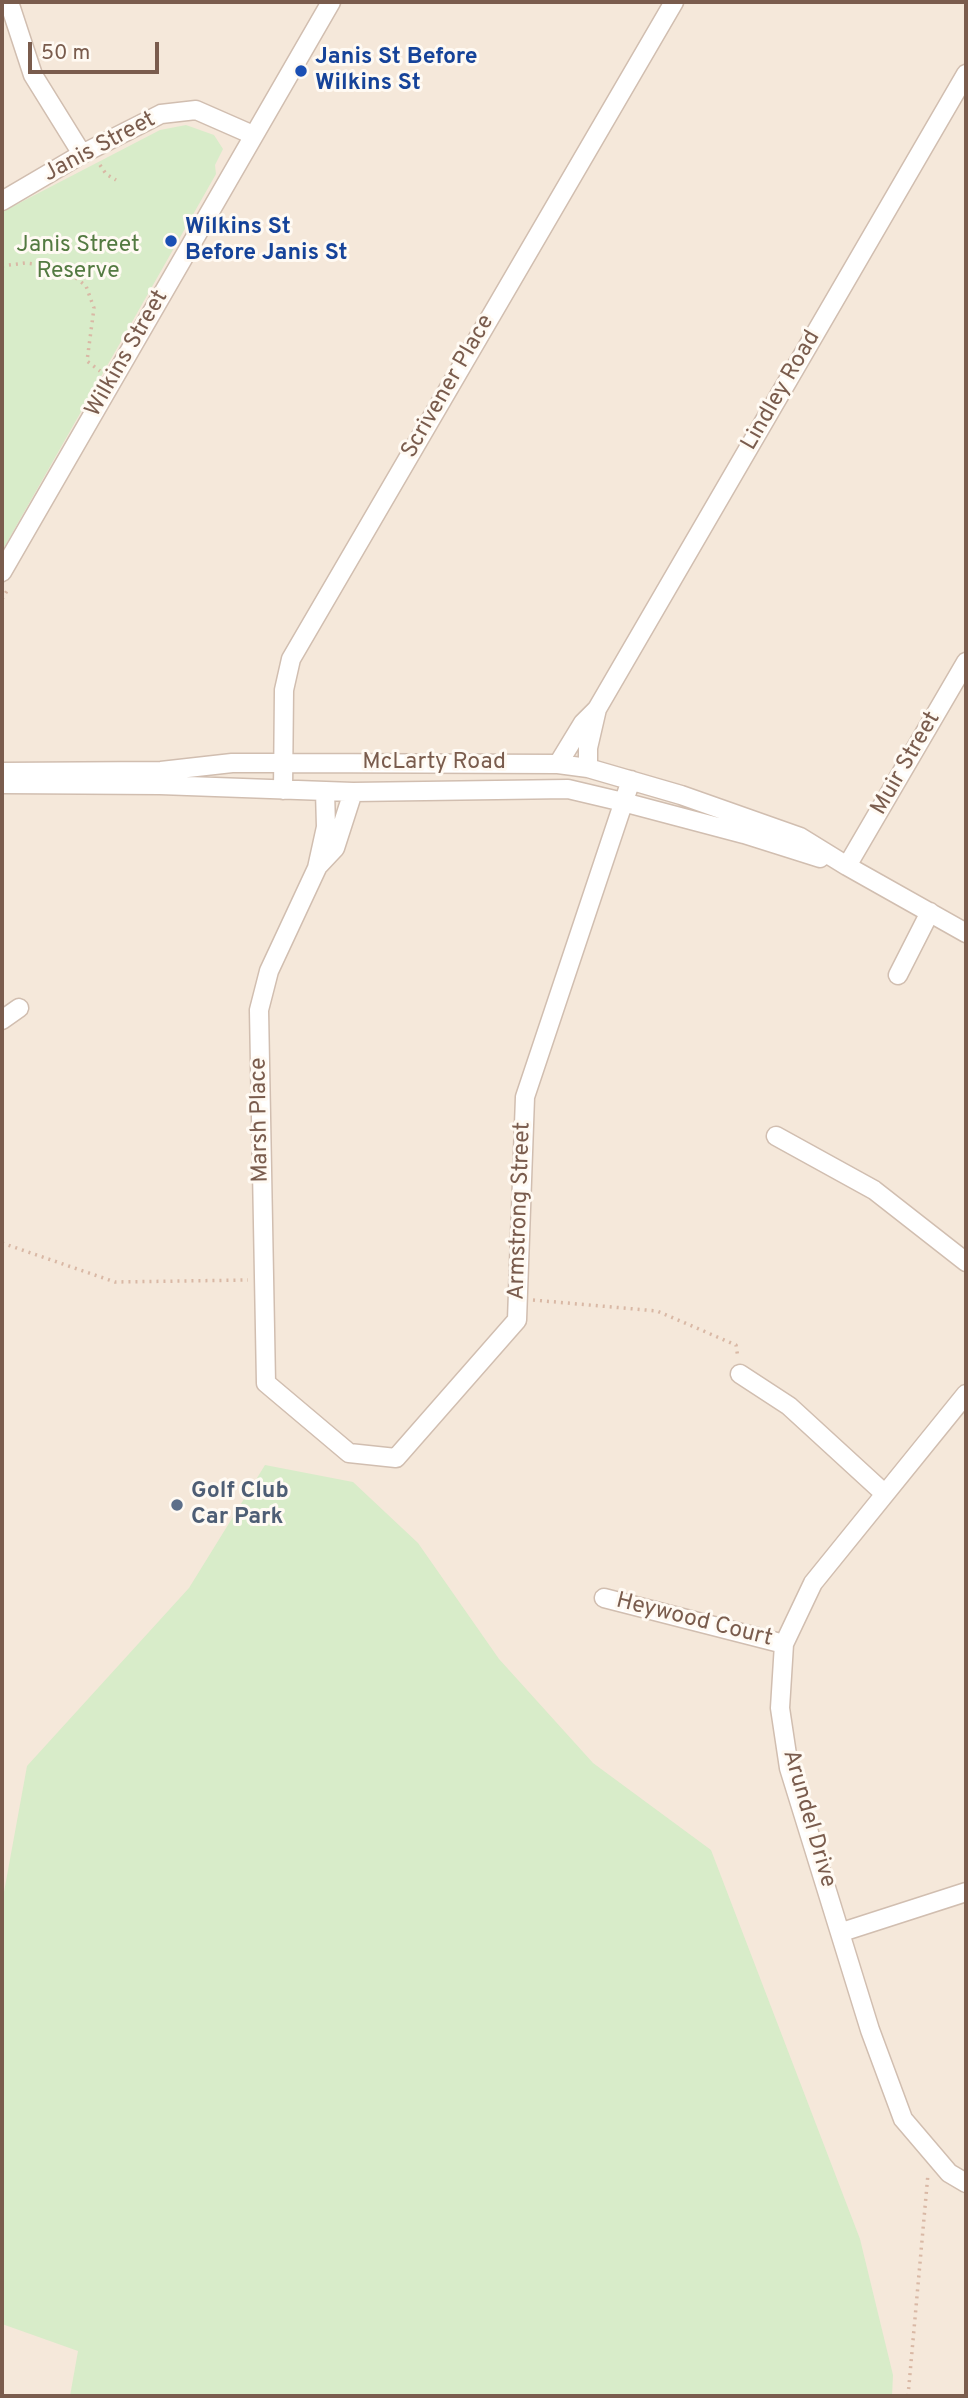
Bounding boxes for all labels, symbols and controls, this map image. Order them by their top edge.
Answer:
scale bar [32,28,163,72]
text: 50 m [41,40,90,67]
place label: Janis St Before Wilkins St [315,44,478,98]
marker: Janis St Before Wilkins St [293,63,309,79]
street label: Janis Street [39,107,161,189]
place label: Wilkins St Before Janis St [185,214,348,268]
park label: Janis Street Reserve [16,232,140,286]
marker: Wilkins St Before Janis St [163,233,179,249]
street label: Wilkins Street [81,286,175,422]
street label: Scrivener Place [397,310,501,464]
street label: Lindley Road [737,326,827,456]
street label: Muir Street [866,707,948,821]
street label: McLarty Road [362,749,506,777]
street label: Marsh Place [246,1057,276,1183]
street label: Armstrong Street [504,1121,538,1301]
place label: Golf Club Car Park [191,1478,289,1532]
marker: Golf Club Car Park [169,1497,185,1513]
street label: Heywood Court [613,1588,775,1654]
street label: Arundel Drive [775,1747,841,1891]

